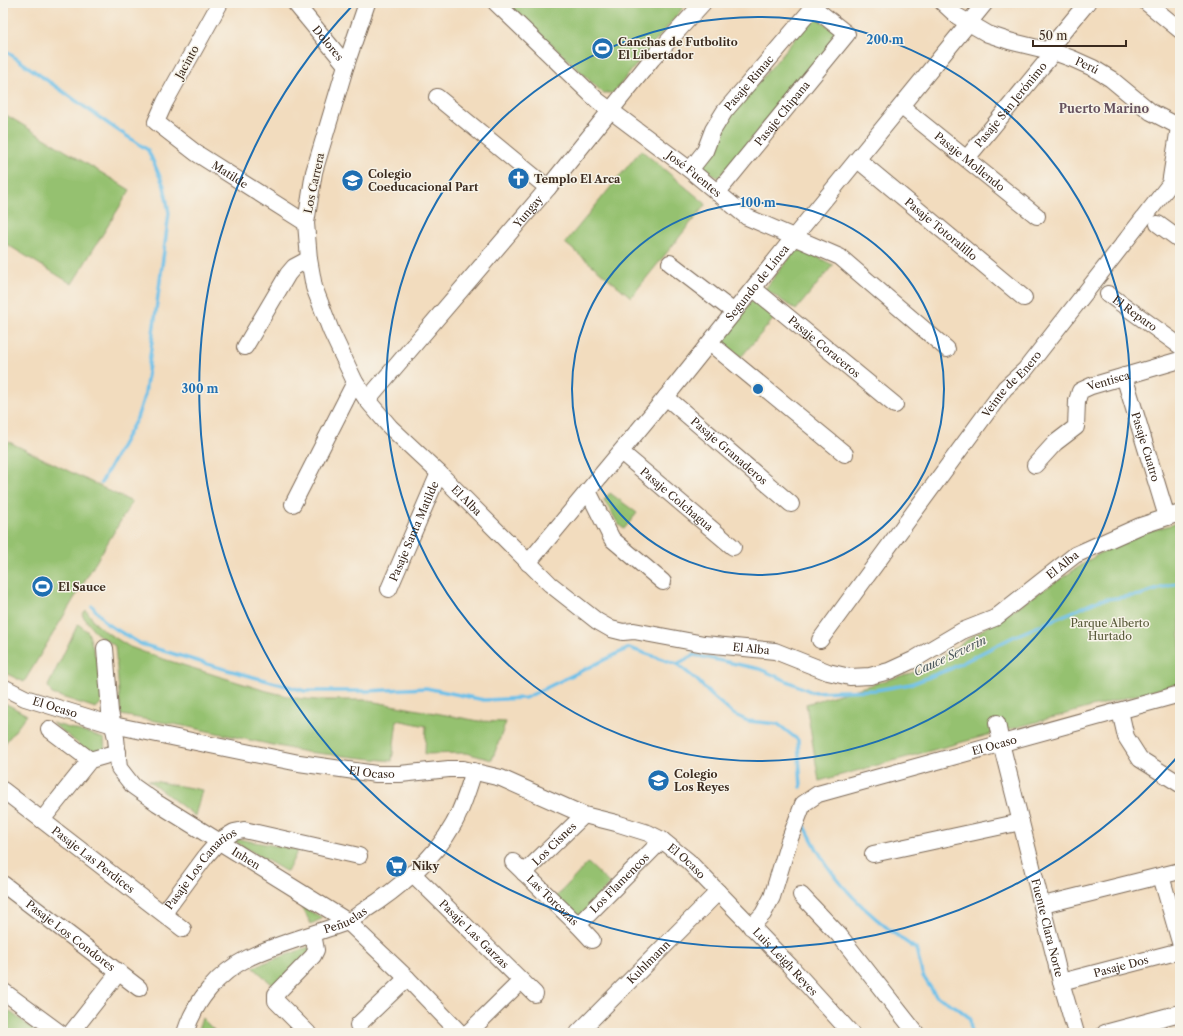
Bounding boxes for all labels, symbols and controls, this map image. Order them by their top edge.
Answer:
scale bar [1033,22,1126,48]
street label: Dolores [310,23,347,64]
text: 50 m [1039,28,1068,43]
text: 200 m [866,32,904,47]
sports icon: Canchas de Futbolito El Libertador [590,35,616,61]
place label: Canchas de Futbolito El Libertador [618,35,738,62]
street label: Jacinto [171,43,202,83]
street label: Pasaje Rimac [721,52,777,114]
street label: Perú [1073,54,1102,77]
street label: Pasaje San Jerónimo [972,59,1050,150]
street label: Pasaje Chipana [752,78,813,149]
district label: Puerto Marino [1059,101,1150,116]
street label: Pasaje Mollendo [932,129,1008,194]
street label: José Fuentes [662,147,724,200]
street label: Los Carrera [301,151,327,215]
street label: Matilde [209,158,251,191]
church icon: Templo El Arca [506,166,532,192]
school or university icon: Colegio Coeducacional Part [339,167,365,193]
place label: Colegio Coeducacional Part [368,167,479,194]
place label: Templo El Arca [534,172,621,186]
street label: Yungay [510,192,546,231]
text: 100 m [740,195,776,210]
street label: Pasaje Totoralillo [902,195,980,263]
street label: Segundo de Línea [722,242,792,324]
street label: El Reparo [1110,292,1160,334]
street label: Pasaje Coraceros [785,313,863,381]
street label: Veinte de Enero [978,348,1045,421]
street label: Ventisca [1084,368,1132,394]
text: 300 m [181,381,219,396]
centre of rings [751,382,765,396]
street label: Pasaje Cuatro [1128,410,1163,483]
street label: Pasaje Granaderos [688,414,770,488]
street label: Pasaje Colchagua [637,464,716,534]
street label: Pasaje Santa Matilde [386,479,442,583]
street label: El Alba [448,482,485,519]
street label: El Alba [1044,548,1082,582]
sports icon: El Sauce [29,574,55,600]
place label: El Sauce [58,580,106,594]
park label: Parque Alberto Hurtado [1071,616,1150,643]
water label: Cauce Severin [911,632,989,679]
street label: El Alba [732,640,770,657]
street label: El Ocaso [31,694,79,721]
street label: El Ocaso [970,732,1019,758]
street label: El Ocaso [348,763,395,781]
school or university icon: Colegio Los Reyes [646,767,672,793]
place label: Colegio Los Reyes [674,767,729,794]
street label: Los Cisnes [529,819,579,868]
street label: Pasaje Las Perdices [49,823,138,896]
street label: Pasaje Los Canarios [162,825,239,912]
street label: El Ocaso [665,840,709,882]
street label: Inhen [229,844,263,872]
street label: Los Flamencos [587,850,652,916]
supermarket icon: Niky [384,853,410,879]
place label: Niky [412,859,440,873]
street label: Las Torcazas [524,872,581,929]
street label: Fuente Clara Norte [1028,877,1066,979]
street label: Pasaje Los Condores [23,897,118,974]
street label: Pasaje Las Garzas [436,897,512,971]
street label: Peñuelas [322,904,370,936]
street label: Luis Leigh Reyes [750,925,821,999]
street label: Kuhlmann [624,937,673,987]
street label: Pasaje Dos [1092,952,1150,980]

